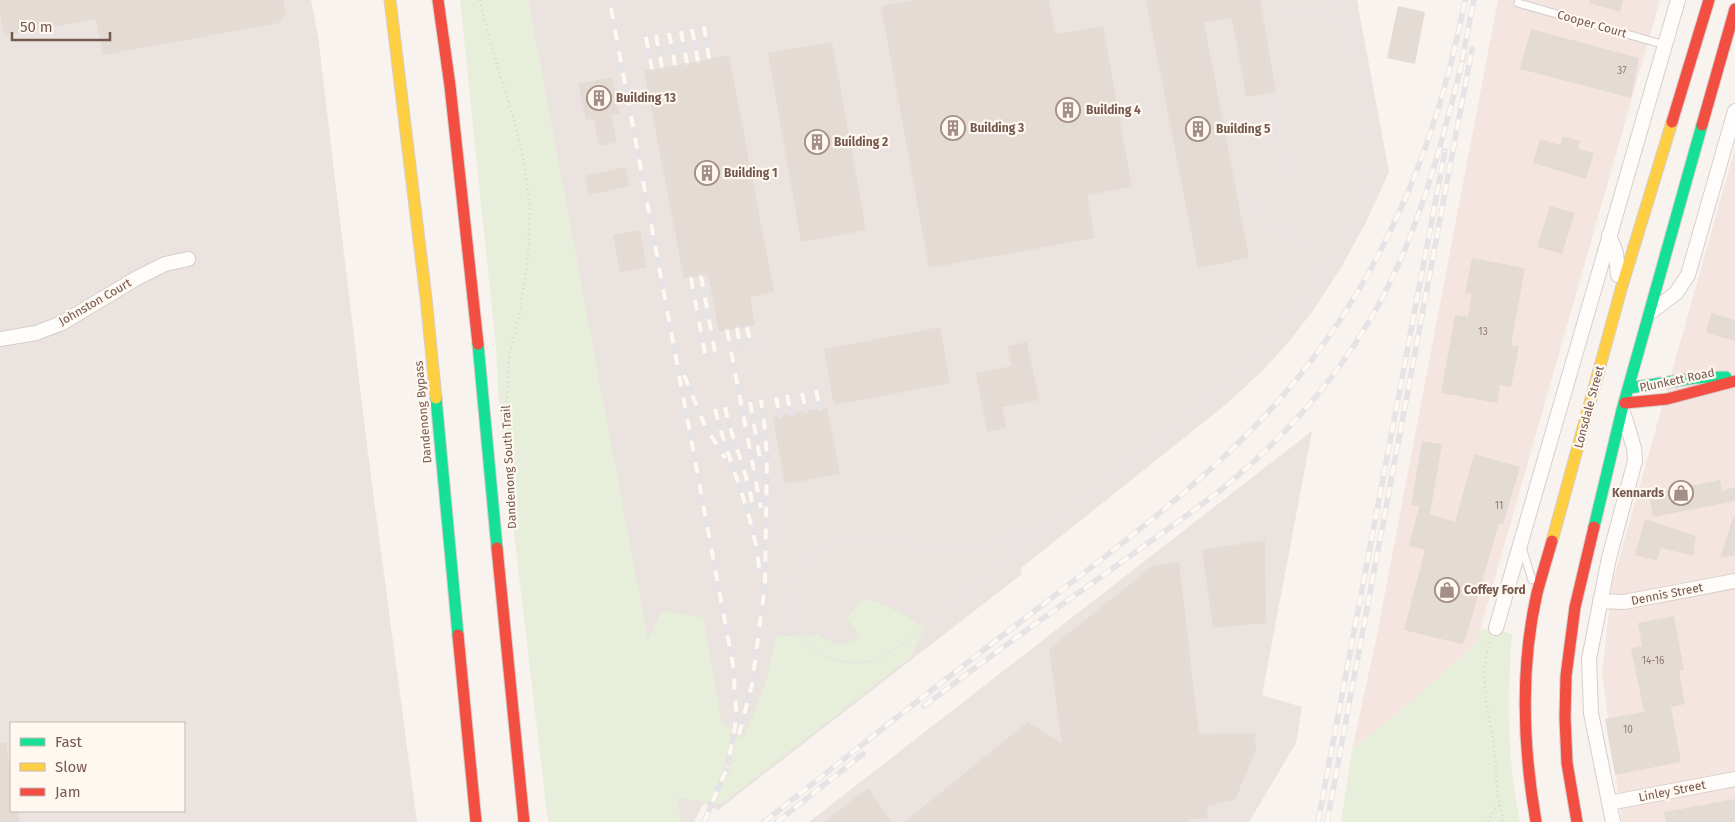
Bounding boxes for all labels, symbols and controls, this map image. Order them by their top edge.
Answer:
street label: Cooper Court [1556,7,1629,41]
scale bar [12,10,110,42]
text: 50 m [20,18,53,36]
house number: 37 [1617,65,1627,77]
building icon: Building 13 [586,85,612,111]
place label: Building 13 [616,91,676,105]
building icon: Building 4 [1055,97,1081,123]
place label: Building 4 [1086,103,1141,117]
building icon: Building 3 [940,115,966,141]
building icon: Building 5 [1185,116,1211,142]
place label: Building 3 [970,121,1024,135]
place label: Building 5 [1216,122,1271,136]
building icon: Building 2 [804,129,830,155]
place label: Building 2 [834,135,888,149]
building icon: Building 1 [694,160,720,186]
place label: Building 1 [724,166,778,180]
street label: Johnston Court [56,275,134,328]
house number: 13 [1478,326,1488,338]
street label: Dandenong Bypass [412,360,434,464]
street label: Lonsdale Street [1571,364,1607,450]
street label: Plunkett Road [1638,365,1716,395]
street label: Dandenong South Trail [499,404,519,529]
shop icon: Kennards [1668,480,1694,506]
place label: Kennards [1612,486,1664,500]
house number: 11 [1495,500,1503,512]
shop icon: Coffey Ford [1434,577,1460,603]
street label: Dennis Street [1630,580,1705,608]
place label: Coffey Ford [1464,583,1526,597]
house number: 14-16 [1642,655,1664,667]
legend [10,722,185,812]
house number: 10 [1623,724,1633,736]
text: Fast [55,733,82,751]
text: Slow [55,758,87,776]
street label: Linley Street [1637,778,1707,804]
text: Jam [55,783,81,801]

